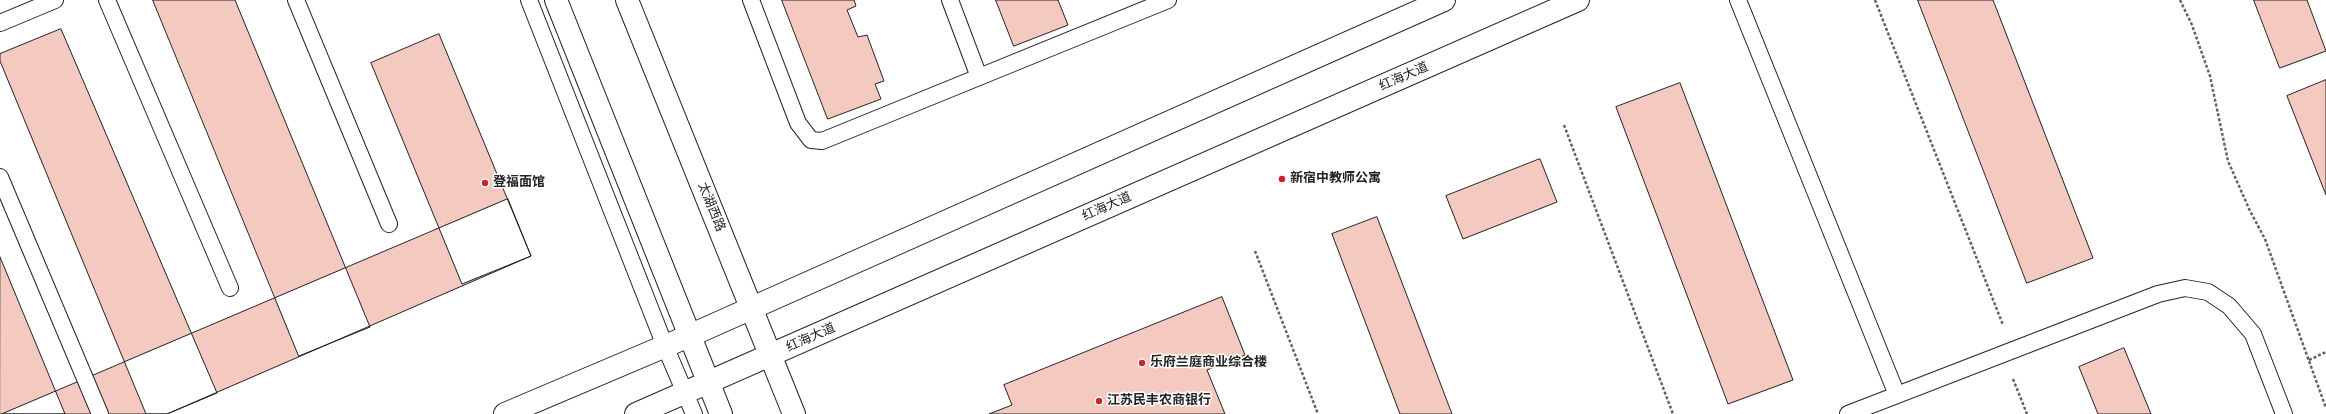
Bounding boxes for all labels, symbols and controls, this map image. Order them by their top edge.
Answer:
street label: 红海大道 [1377,59,1431,95]
place label: 新宿中教师公寓 [1290,171,1381,187]
marker: 新宿中教师公寓 [1277,174,1287,184]
place label: 登福面馆 [493,175,545,191]
marker: 登福面馆 [480,178,490,188]
street label: 太湖西路 [694,180,728,234]
street label: 红海大道 [1080,189,1134,225]
street label: 红海大道 [784,320,838,356]
place label: 乐府兰庭商业综合楼 [1150,355,1267,371]
marker: 乐府兰庭商业综合楼 [1137,358,1147,368]
place label: 江苏民丰农商银行 [1107,393,1211,409]
marker: 江苏民丰农商银行 [1094,396,1104,406]

